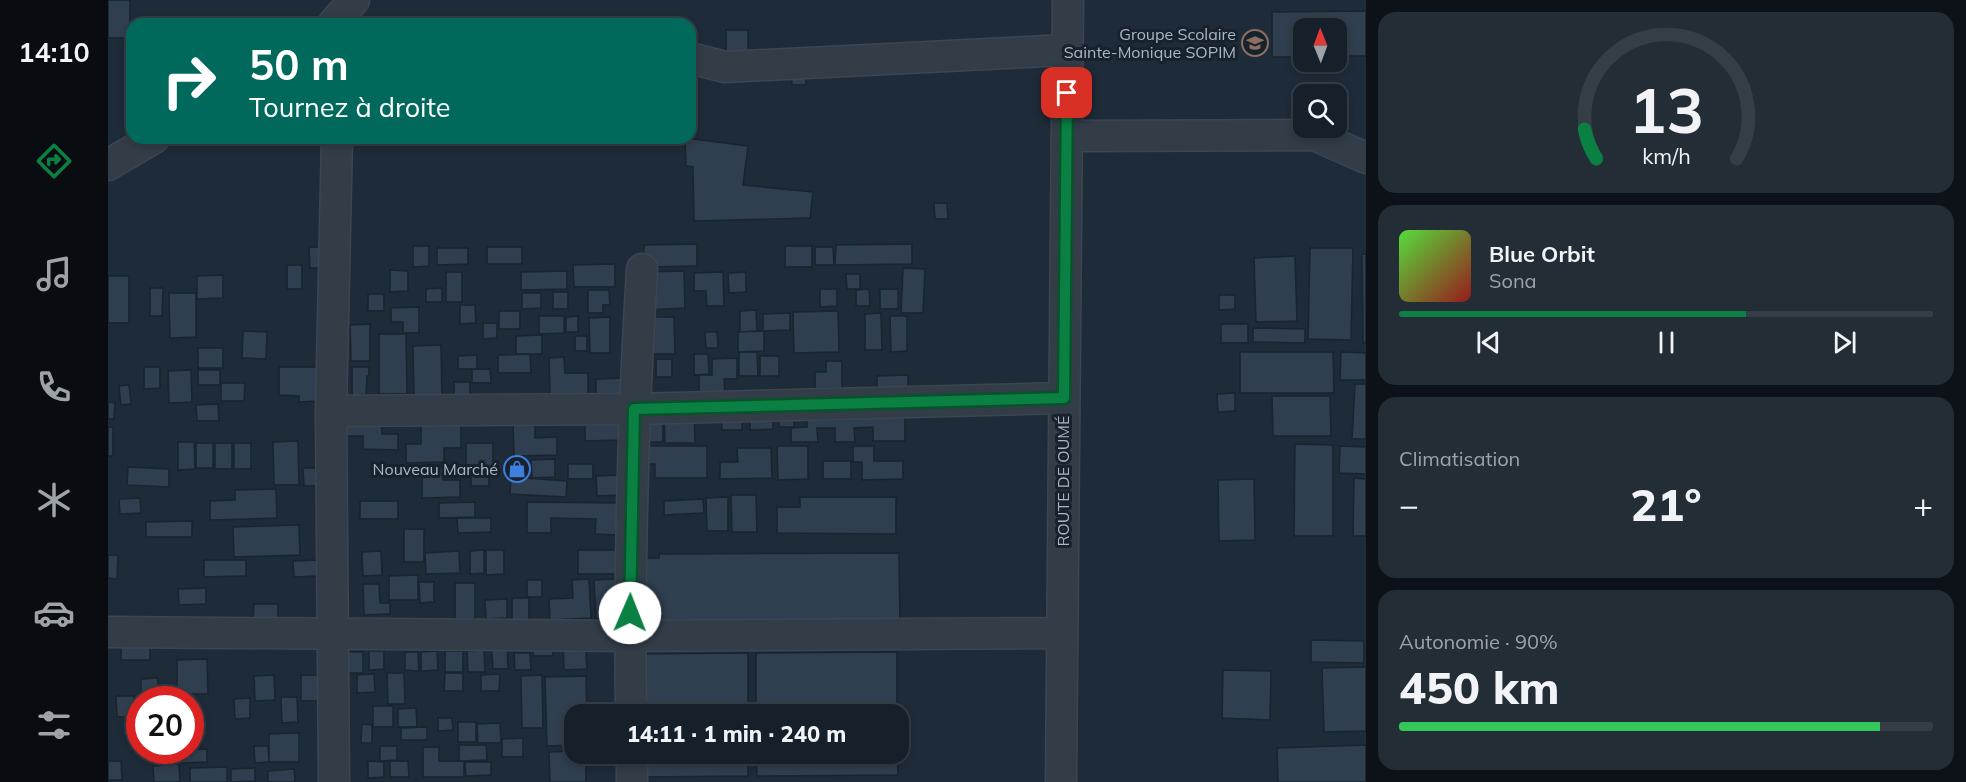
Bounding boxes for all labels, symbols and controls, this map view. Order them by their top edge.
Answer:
north arrow [1293,18,1347,72]
map controls [1293,18,1347,138]
place label: Groupe Scolaire Sainte-Monique SOPIM [1064,24,1236,62]
school or university icon: Groupe Scolaire Sainte-Monique SOPIM [1240,28,1270,58]
text: 14:10 [18,35,90,69]
text: 50 m [249,38,349,91]
icon: right [150,42,228,120]
pin [1041,67,1092,118]
text: 13 [1629,70,1703,149]
icon: arrive [1050,76,1083,109]
button: search [1293,84,1347,138]
text: Tournez à droite [249,90,450,124]
icon: directions [33,140,75,182]
text: km/h [1642,143,1690,170]
text: Blue Orbit [1489,240,1595,268]
icon: music [33,253,75,295]
text: Sona [1489,268,1537,293]
icon: previous [1472,326,1505,359]
icon: pause [1650,326,1683,359]
icon: next [1828,326,1861,359]
icon: phone [33,366,75,408]
street label: ROUTE DE OUMÉ [1053,416,1073,546]
text: Climatisation [1399,446,1520,471]
shop icon: Nouveau Marché [502,454,532,484]
place label: Nouveau Marché [373,459,498,479]
text: 21° [1630,476,1702,532]
icon: climate [33,479,75,521]
text: − [1399,484,1419,525]
text: + [1913,484,1933,525]
position arrow [598,581,662,645]
icon: car [33,592,75,634]
text: Autonomie · 90% [1399,629,1558,654]
text: 450 km [1399,659,1560,715]
speed limit sign: 20 [126,686,204,764]
icon: filters [33,704,75,746]
text: 14:11 · 1 min · 240 m [627,720,846,748]

